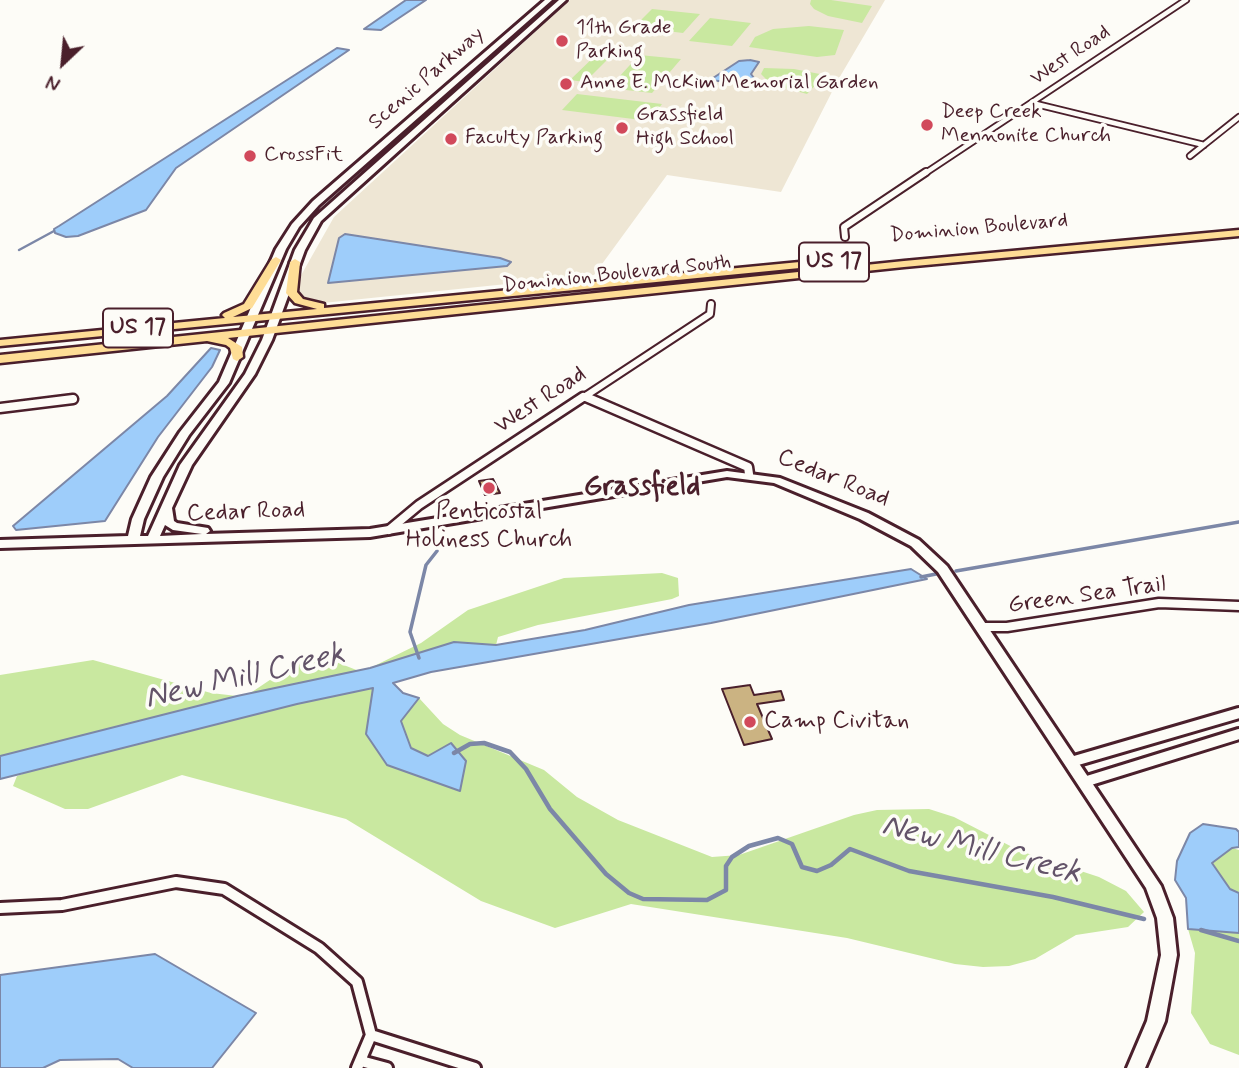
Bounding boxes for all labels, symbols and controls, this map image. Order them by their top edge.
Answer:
place label: 11th Grade Parking [576,16,672,66]
street label: West Road [1026,20,1116,92]
street label: Scenic Parkway [364,22,490,136]
north arrow [28,28,98,98]
marker: 11th Grade Parking [554,33,570,49]
text: N [42,68,65,96]
place label: Anne E. McKim Memorial Garden [580,71,879,97]
marker: Anne E. McKim Memorial Garden [558,76,574,92]
place label: Deep Creek Mennonite Church [941,100,1111,150]
place label: Grassfield High School [636,103,734,153]
marker: Deep Creek Mennonite Church [919,117,935,133]
marker: Grassfield High School [614,120,630,136]
place label: Faculty Parking [465,126,603,152]
marker: Faculty Parking [443,131,459,147]
place label: CrossFit [264,143,343,169]
marker: CrossFit [242,148,258,164]
street label: Dominion Boulevard [889,209,1069,249]
road number: US 17 [799,243,869,282]
street label: Dominion Boulevard South [502,250,732,300]
road number: US 17 [103,308,173,348]
street label: West Road [490,361,592,441]
street label: Cedar Road [773,443,893,515]
district label: Grassfield [584,471,700,505]
marker: Penticostal Holiness Church [481,480,497,496]
street label: Cedar Road [186,497,306,529]
place label: Penticostal Holiness Church [406,499,572,555]
street label: Green Sea Trail [1006,571,1168,621]
water label: New Mill Creek [141,636,349,720]
place label: Camp Civitan [764,708,909,736]
marker: Camp Civitan [742,714,758,730]
water label: New Mill Creek [877,808,1085,894]

